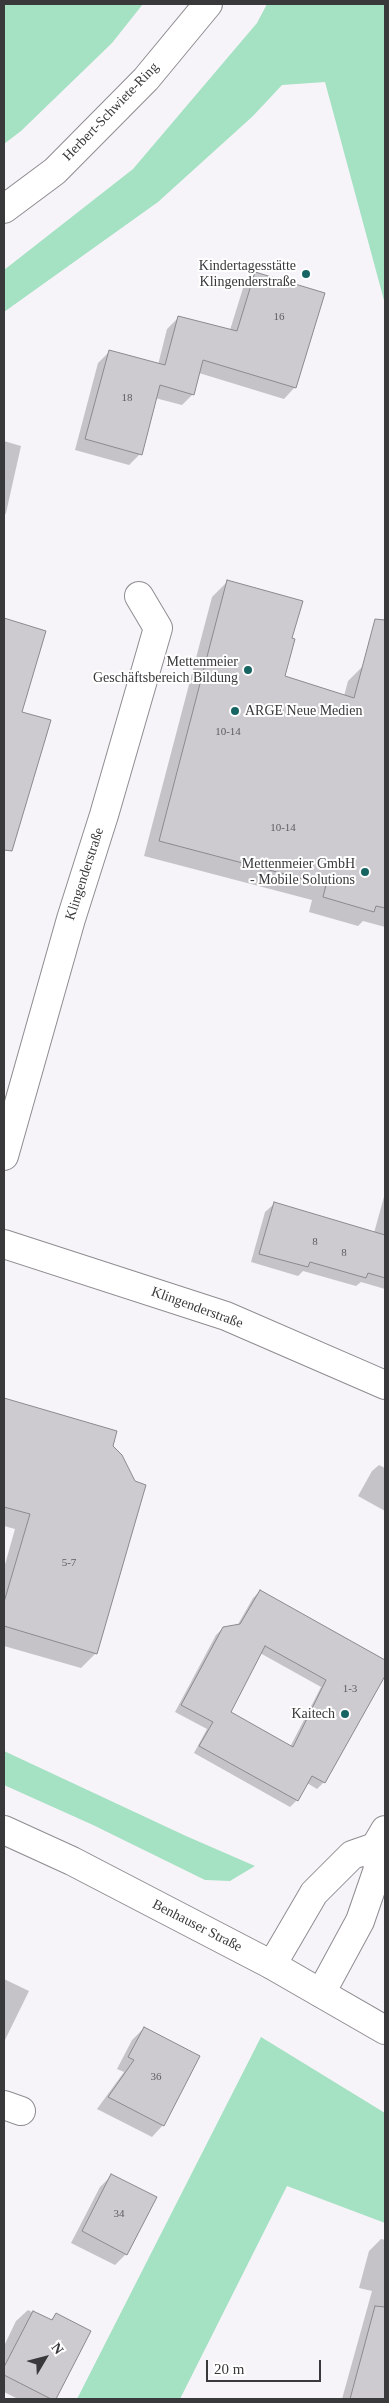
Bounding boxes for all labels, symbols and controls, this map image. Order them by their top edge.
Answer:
street label: Herbert-Schwiete-Ring [60,59,162,165]
place label: Kindertagesstätte Klingenderstraße [199,258,296,290]
marker: Kindertagesstätte Klingenderstraße [300,268,312,280]
house number: 16 [274,310,284,324]
house number: 18 [121,391,132,405]
place label: Mettenmeier Geschäftsbereich Bildung [93,654,238,686]
marker: Mettenmeier Geschäftsbereich Bildung [242,664,254,676]
place label: ARGE Neue Medien [245,703,362,719]
marker: ARGE Neue Medien [229,705,241,717]
house number: 10-14 [215,725,241,739]
house number: 10-14 [270,821,296,835]
street label: Klingenderstraße [62,826,108,922]
place label: Mettenmeier GmbH - Mobile Solutions [242,856,355,889]
marker: Mettenmeier GmbH - Mobile Solutions [359,866,371,878]
house number: 8 [312,1235,318,1249]
house number: 8 [341,1246,347,1260]
street label: Klingenderstraße [149,1284,245,1332]
house number: 5-7 [62,1556,76,1570]
house number: 1-3 [343,1682,357,1696]
place label: Kaitech [291,1706,335,1722]
marker: Kaitech [339,1708,351,1720]
street label: Benhauser Straße [149,1896,245,1956]
house number: 36 [150,2070,162,2084]
house number: 34 [114,2207,125,2221]
north arrow [20,2333,70,2383]
text: N [48,2340,66,2357]
scale bar [209,2350,324,2382]
text: 20 m [214,2361,244,2377]

